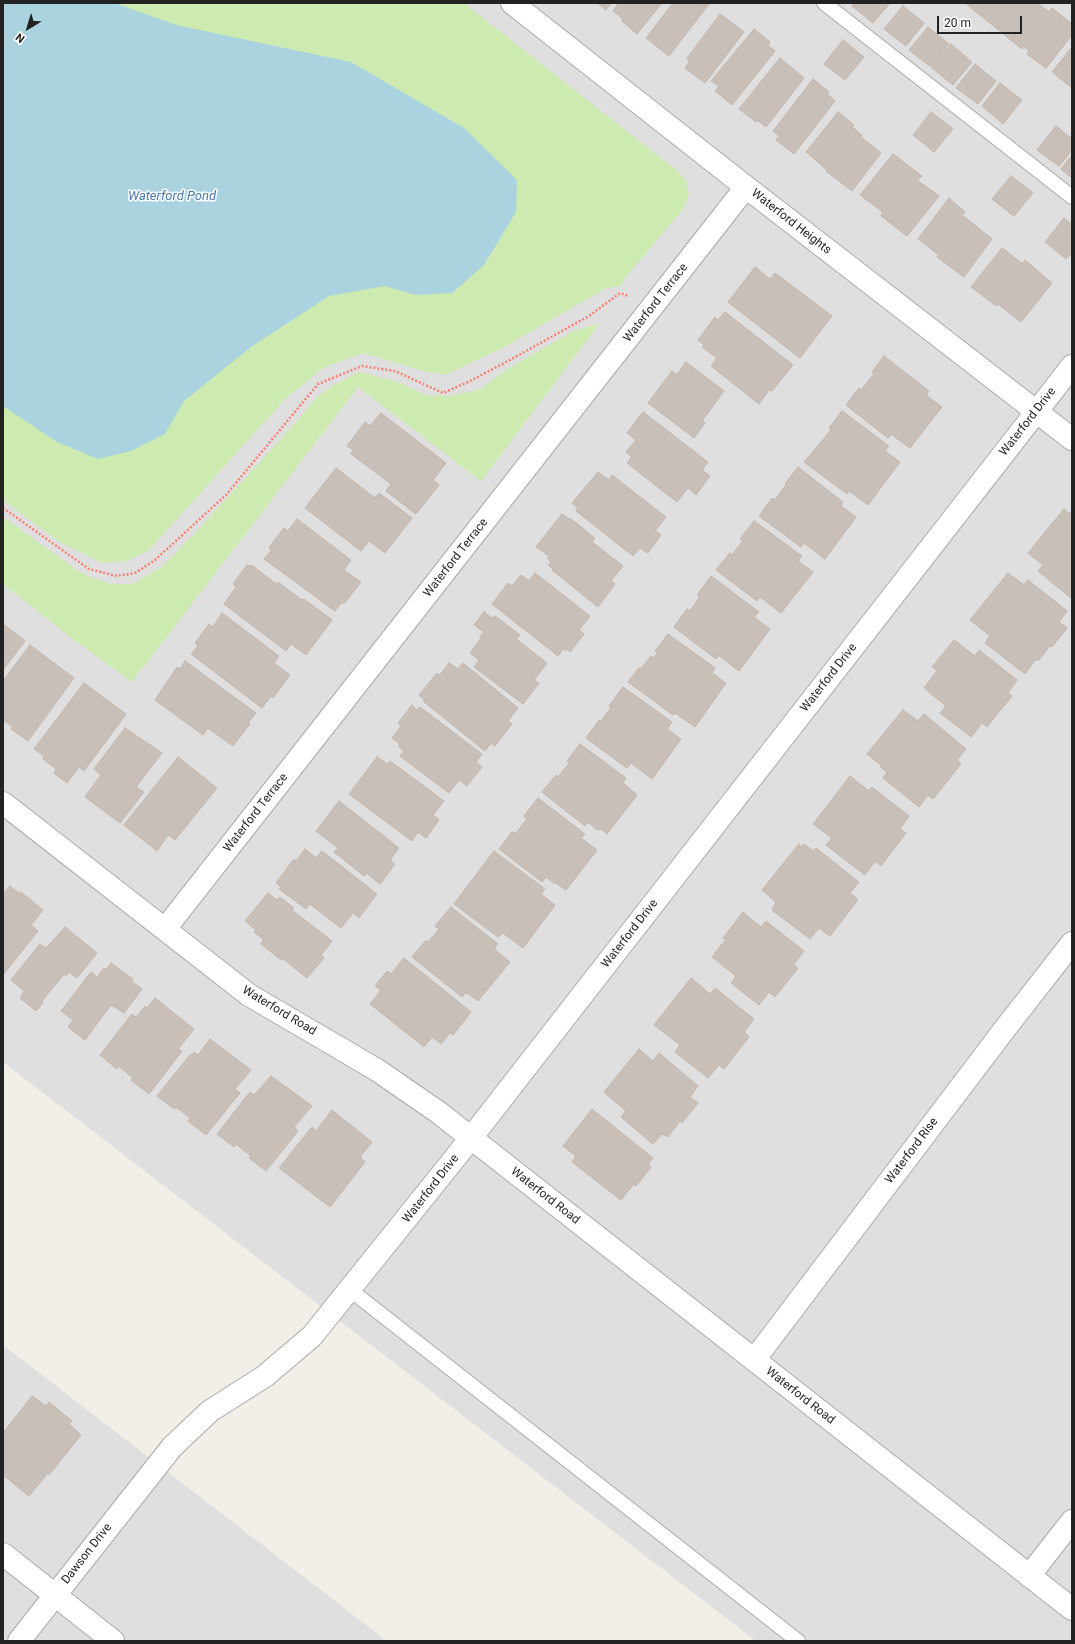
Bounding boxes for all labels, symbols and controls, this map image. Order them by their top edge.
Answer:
north arrow [8,8,48,48]
scale bar [939,8,1024,34]
text: 20 m [944,16,971,30]
text: N [13,30,27,45]
street label: Waterford Heights [748,186,834,258]
water label: Waterford Pond [128,189,216,205]
street label: Waterford Terrace [621,261,691,345]
street label: Waterford Drive [997,385,1059,459]
street label: Waterford Terrace [421,516,491,600]
street label: Waterford Drive [798,641,860,715]
street label: Waterford Terrace [221,771,291,855]
street label: Waterford Drive [599,897,661,971]
street label: Waterford Road [239,983,319,1039]
street label: Waterford Rise [882,1115,942,1187]
street label: Waterford Drive [400,1152,462,1226]
street label: Waterford Road [508,1165,582,1227]
street label: Waterford Road [763,1365,837,1427]
street label: Dawson Drive [59,1521,115,1587]

